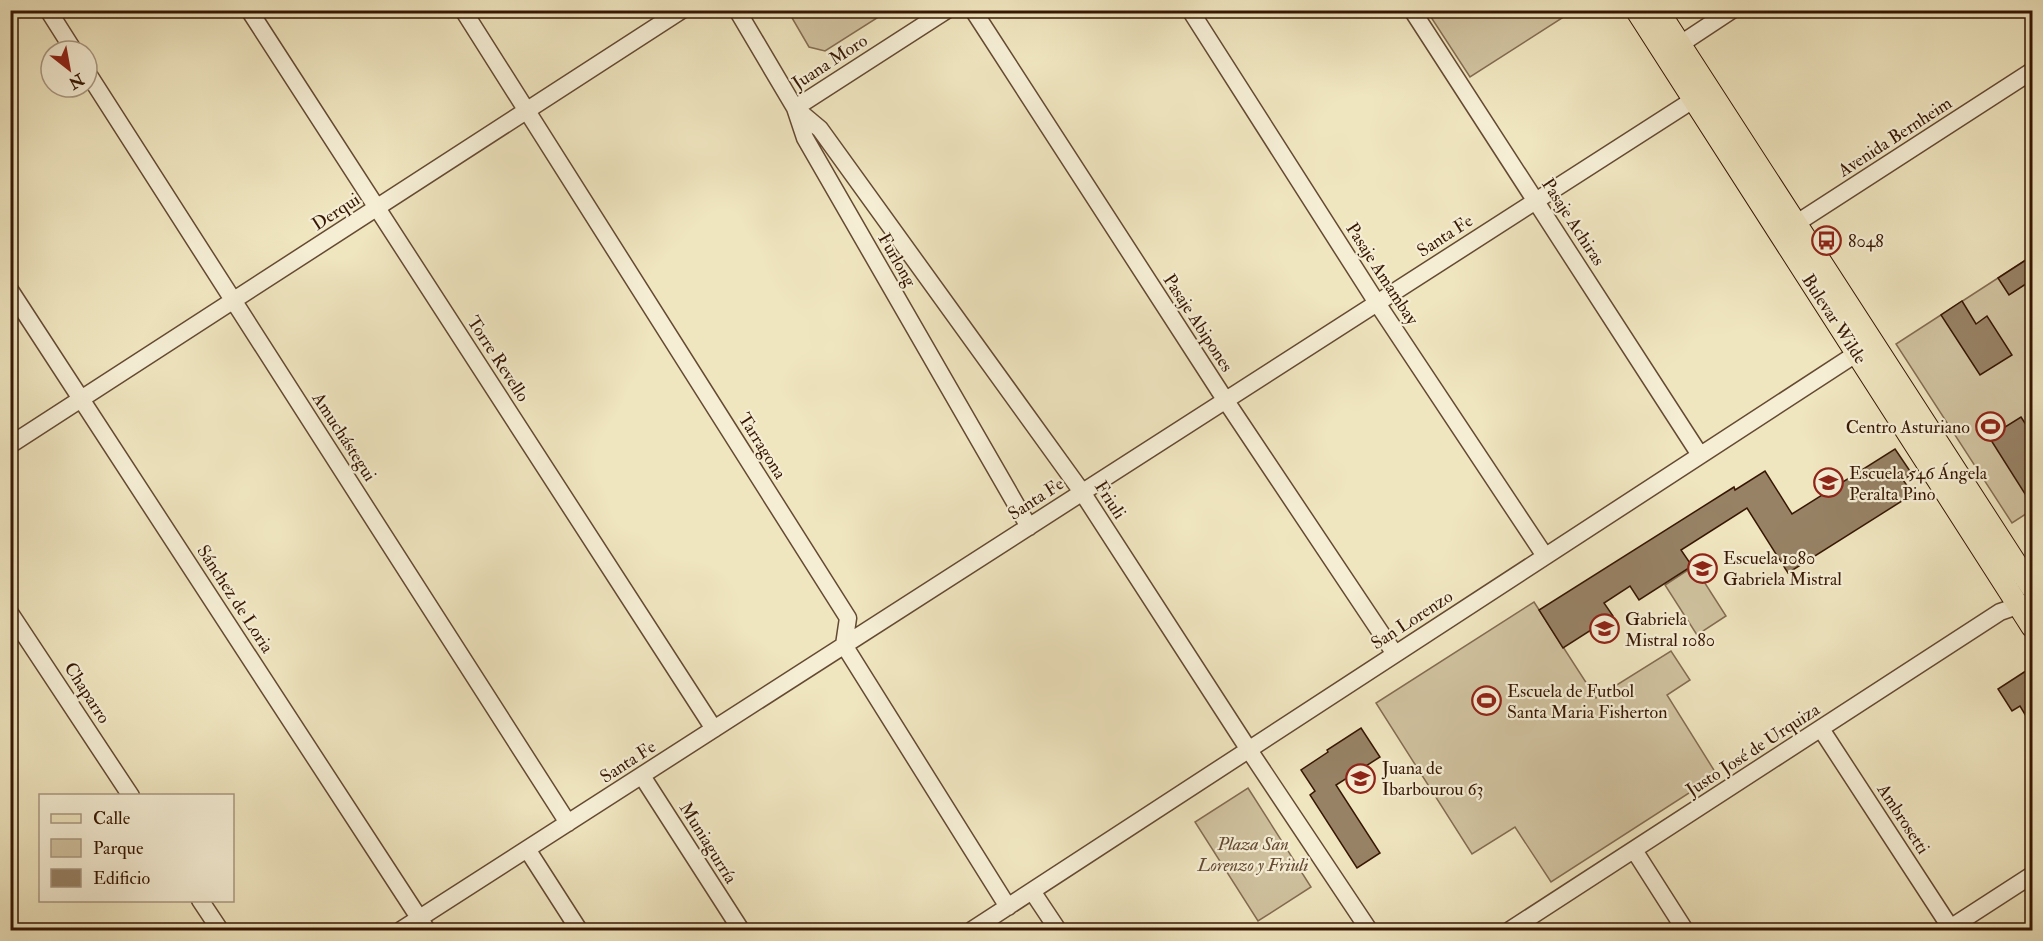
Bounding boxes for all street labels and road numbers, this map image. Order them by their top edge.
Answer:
street label: Juana Moro [787,29,872,95]
street label: Avenida Bernheim [1833,92,1956,183]
street label: Pasaje Achiras [1536,174,1610,270]
street label: Derqui [308,188,364,236]
street label: Santa Fe [1413,209,1478,263]
street label: Pasaje Amambay [1340,219,1424,330]
street label: Furlong [873,229,922,292]
street label: Pasaje Abipones [1158,270,1238,376]
street label: Bulevar Wilde [1796,270,1872,369]
street label: Torre Revello [462,312,534,406]
street label: Amuchástegui [306,387,381,486]
street label: Tarragona [733,409,792,484]
street label: Santa Fe [1004,472,1069,526]
street label: Friuli [1089,477,1131,524]
street label: Sánchez de Loria [192,541,279,658]
street label: San Lorenzo [1367,585,1458,655]
street label: Chaparro [59,658,115,728]
street label: Justo José de Urquiza [1681,698,1825,802]
street label: Santa Fe [596,735,661,789]
street label: Ambrosetti [1871,779,1934,859]
street label: Muniagurría [674,798,742,889]

